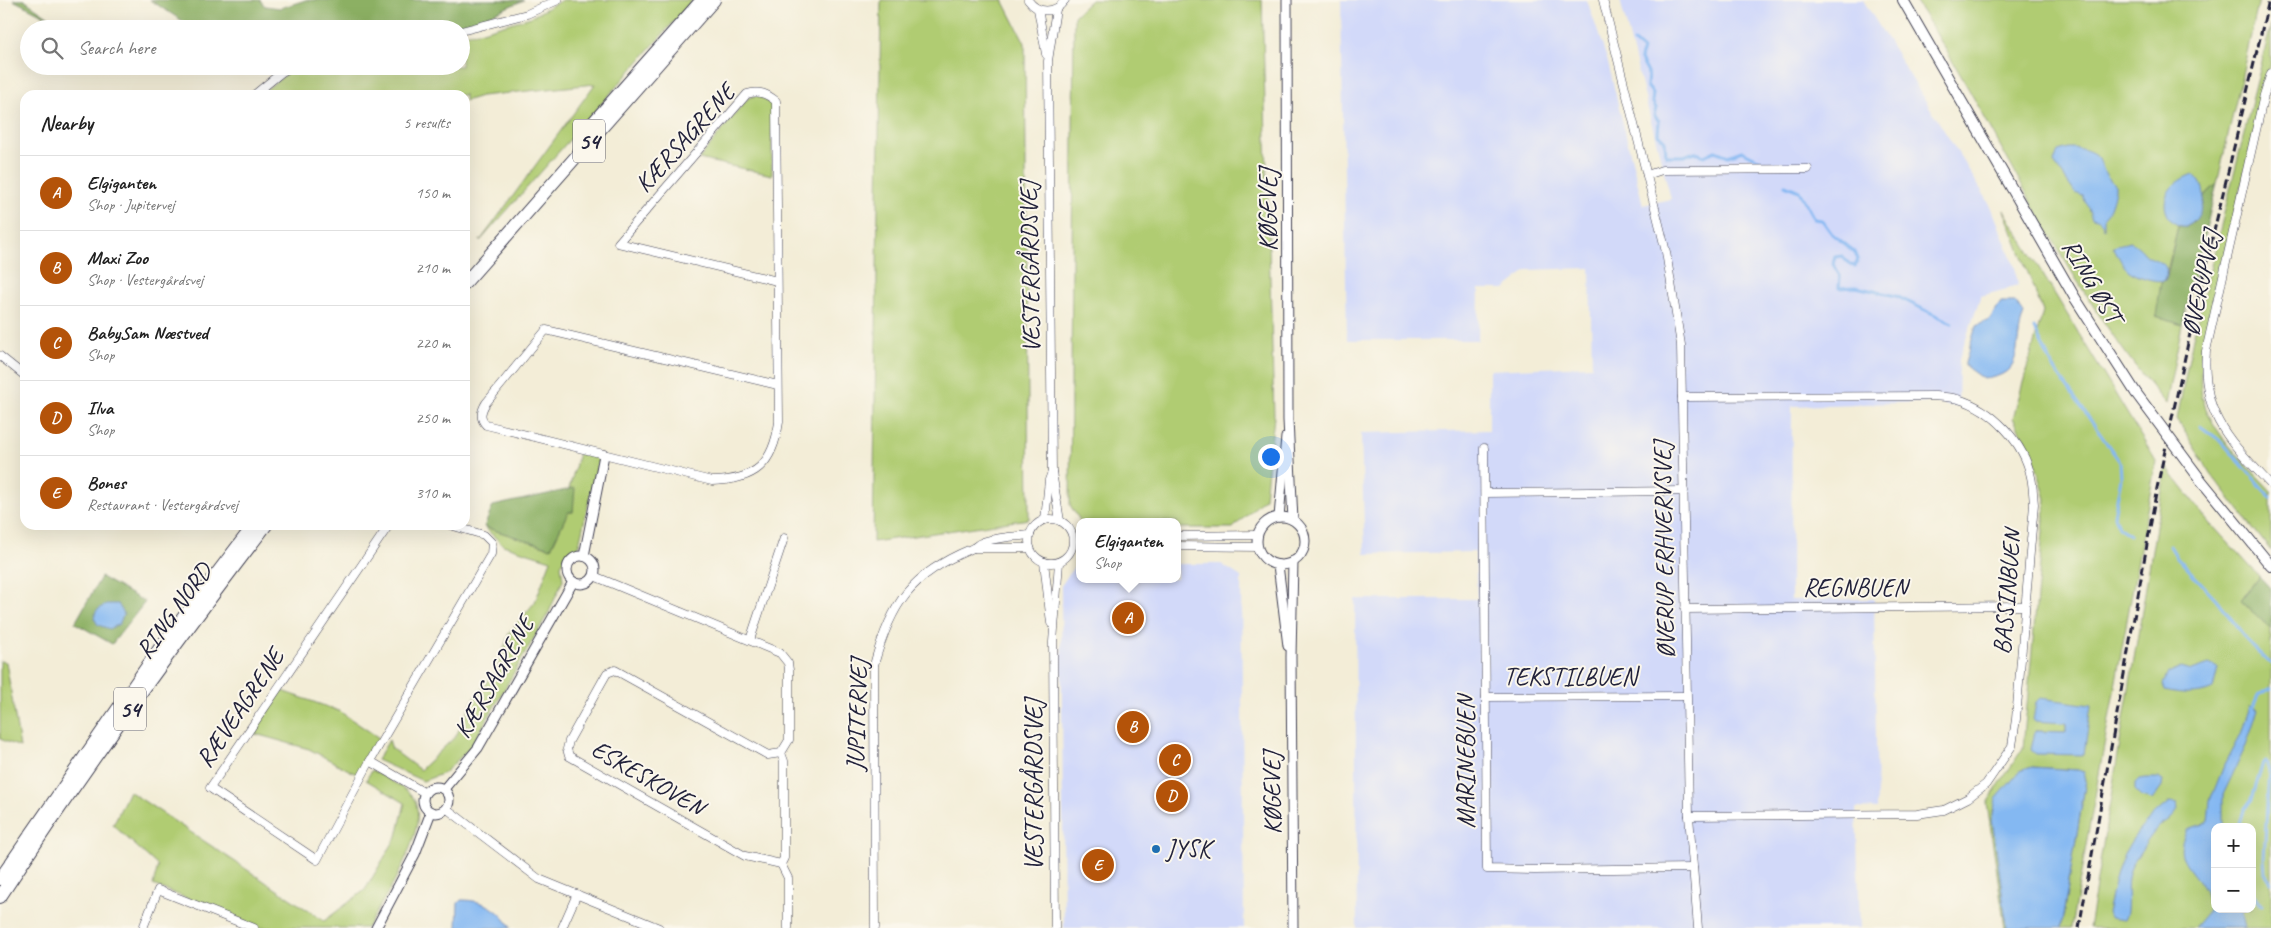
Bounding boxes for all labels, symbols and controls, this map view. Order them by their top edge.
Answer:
search box [20,20,470,75]
icon: search [38,34,66,62]
text: Search here [78,36,155,60]
street label: KÆRSAGRENE [628,74,744,199]
text: Nearby [40,110,93,136]
text: 5 results [403,113,450,133]
road number: 54 [573,120,605,162]
street label: KØGEVEJ [1252,164,1284,251]
text: Elgiganten [87,171,156,195]
street label: VESTERGÅRDSVEJ [1012,178,1047,353]
text: A [52,183,60,203]
text: 150 m [416,183,450,203]
text: Shop · Jupitervej [87,195,175,215]
street label: ØVERUPVEJ [2174,224,2228,338]
street label: RING ØST [2055,233,2133,334]
text: Maxi Zoo [87,246,148,270]
text: B [52,258,60,278]
text: 210 m [416,258,450,278]
text: Shop · Vestergårdsvej [87,270,203,290]
text: BabySam Næstved [87,321,208,345]
text: C [52,333,60,353]
text: 220 m [416,333,450,353]
text: Shop [87,345,114,365]
text: Ilva [87,396,113,420]
text: D [51,408,61,428]
text: 250 m [416,408,450,428]
text: Shop [87,420,114,440]
street label: ØVERUP ERHVERVSVEJ [1646,438,1682,659]
your location [1258,444,1284,470]
text: Bones [87,471,126,495]
text: E [52,483,60,503]
text: 310 m [416,483,450,503]
text: Restaurant · Vestergårdsvej [87,495,238,515]
popup [1076,518,1181,583]
street label: BASSINBUEN [1986,524,2029,656]
text: Elgiganten [1094,529,1163,553]
text: Shop [1094,553,1121,573]
street label: RING NORD [129,555,221,665]
street label: REGNBUEN [1803,572,1911,604]
pin: A [1112,599,1144,637]
street label: KÆRSAGRENE [446,607,543,744]
street label: RÆVEAGRENE [189,640,293,773]
street label: JUPITERVEJ [839,654,875,773]
street label: TEKSTILBUEN [1504,661,1640,693]
road number: 54 [114,688,146,731]
street label: MARINEBUEN [1450,692,1482,828]
street label: VESTERGÅRDSVEJ [1018,696,1050,871]
pin: B [1117,708,1149,746]
street label: ESKESKOVEN [586,733,714,825]
pin: C [1159,741,1191,779]
street label: KØGEVEJ [1255,747,1289,835]
pin: D [1156,777,1188,815]
map controls [2211,823,2256,913]
button: + [2211,823,2256,868]
place label: JYSK [1165,833,1215,865]
marker: JYSK [1150,843,1162,855]
pin: E [1082,846,1114,884]
button: − [2211,868,2256,913]

